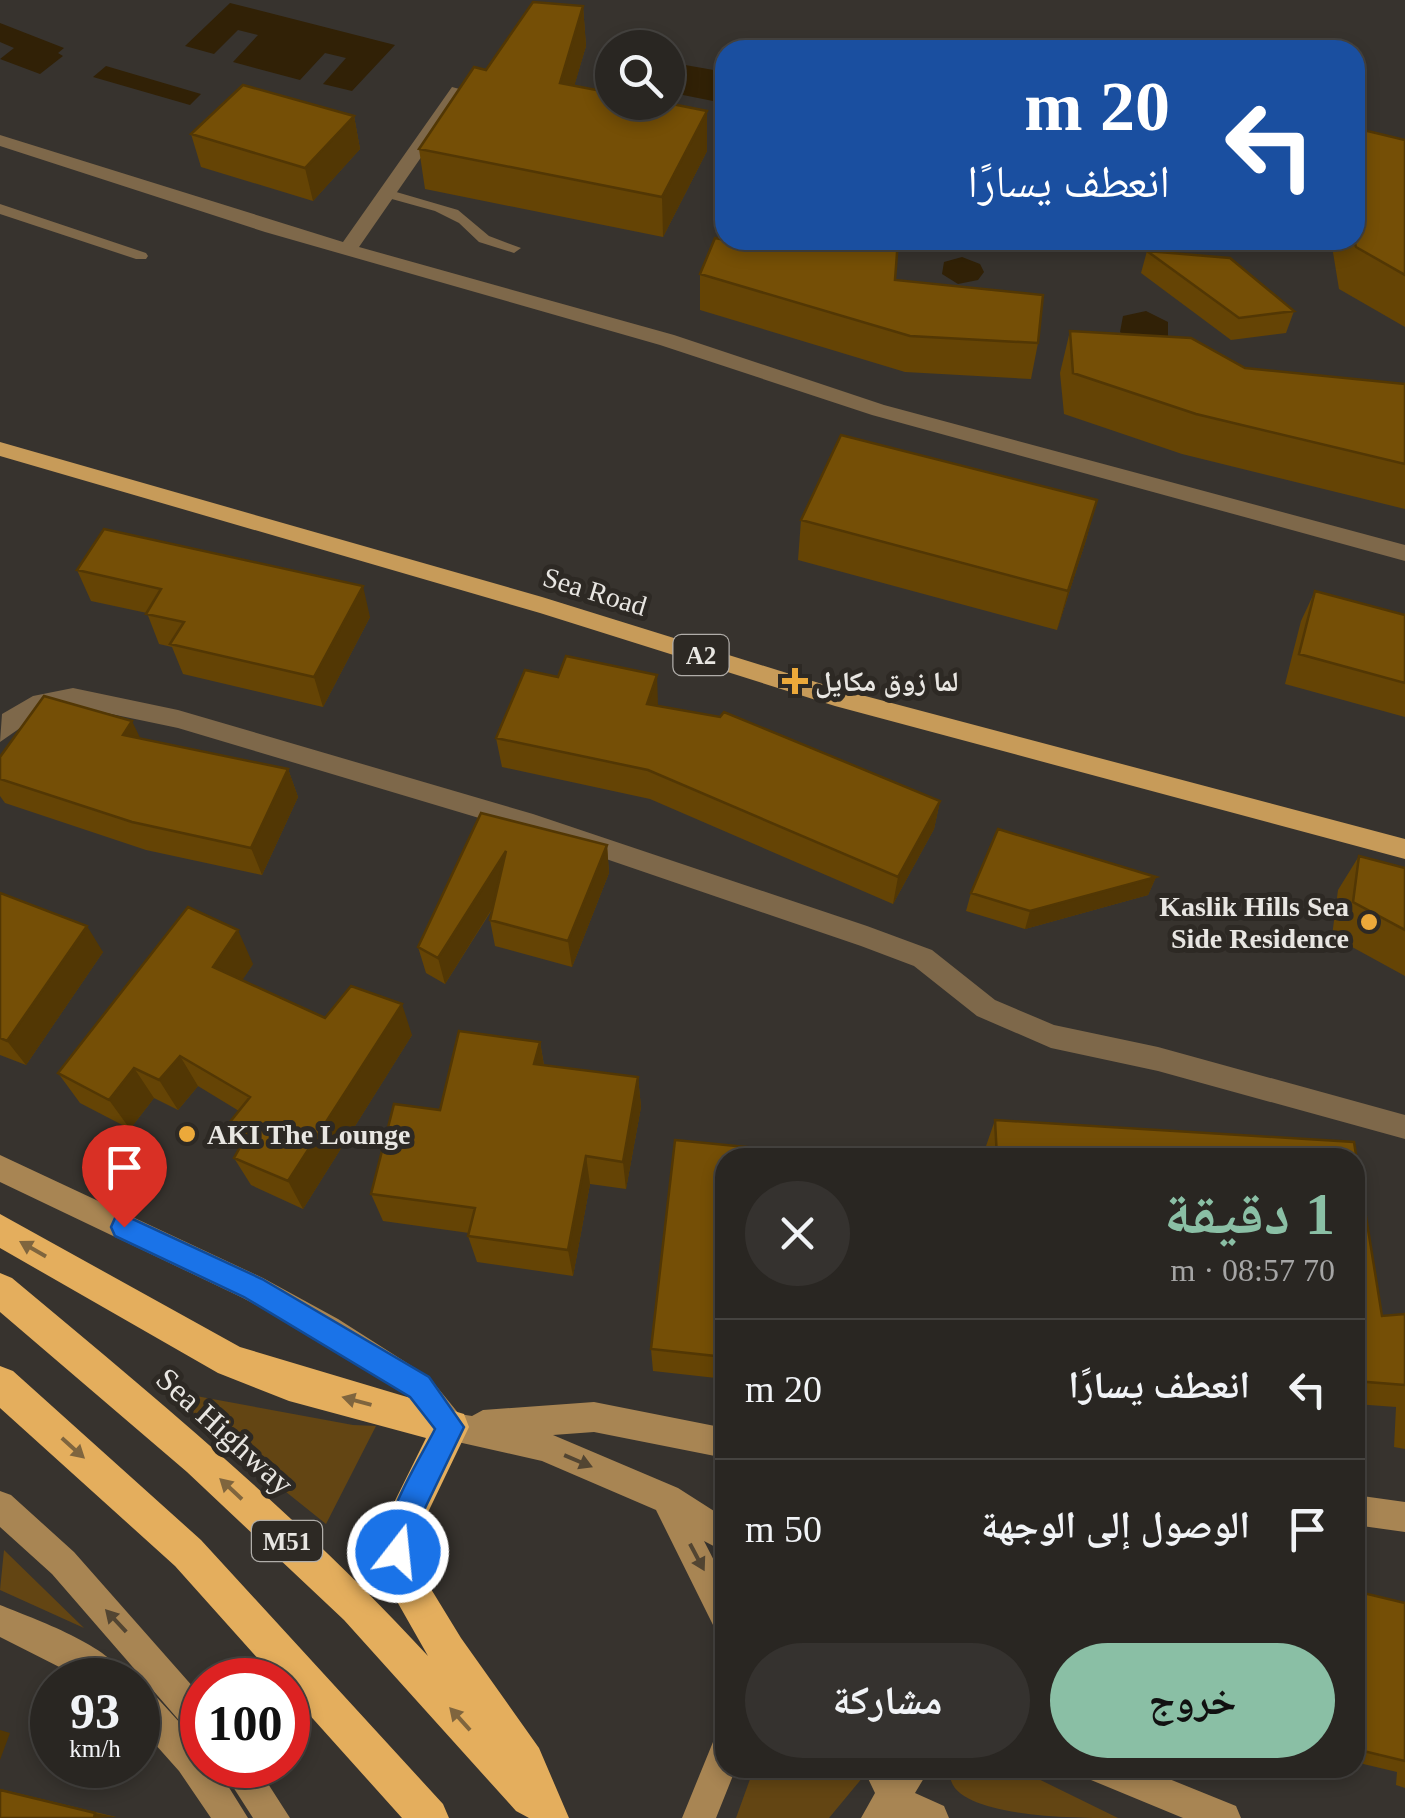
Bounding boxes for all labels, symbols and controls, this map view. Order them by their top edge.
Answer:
map controls [595,30,685,120]
button: search [595,30,685,120]
text: 20 m [1024,68,1170,145]
icon: left [1205,80,1335,210]
text: انعطف يسارًا [967,157,1170,207]
street label: Sea Road [539,561,650,622]
road number: A2 [674,635,728,675]
place label: لما زوق مكايل [815,666,959,699]
marker: لما زوق مكايل [784,670,806,692]
place label: Kaslik Hills Sea Side Residence [1159,891,1349,954]
marker: Kaslik Hills Sea Side Residence [1358,911,1380,933]
place label: AKI The Lounge [207,1119,410,1150]
marker: AKI The Lounge [176,1123,198,1145]
pin [82,1125,167,1228]
icon: arrive [97,1140,152,1195]
button: close [745,1181,850,1286]
text: 1 دقيقة [1164,1181,1335,1247]
one-way arrow [19,1240,47,1258]
text: 70 m · 08:57 [1171,1252,1335,1288]
street label: Sea Highway [149,1360,301,1502]
icon: left [1280,1362,1335,1417]
text: انعطف يسارًا [1068,1364,1250,1406]
text: 20 m [745,1368,822,1410]
one-way arrow [341,1393,372,1409]
one-way arrow [61,1436,85,1459]
one-way arrow [563,1453,593,1469]
one-way arrow [219,1478,243,1501]
position arrow [346,1500,450,1604]
icon: arrive [1280,1502,1335,1557]
text: الوصول إلى الوجهة [981,1504,1250,1546]
text: 50 m [745,1508,822,1550]
road number: M51 [252,1521,322,1561]
one-way arrow [689,1543,706,1572]
one-way arrow [105,1609,127,1634]
button: مشاركة [745,1643,1030,1758]
button: خروج [1050,1643,1335,1758]
speed limit sign: 100 [180,1658,310,1788]
text: 93 [70,1683,120,1739]
one-way arrow [450,1707,472,1732]
text: km/h [69,1735,121,1762]

